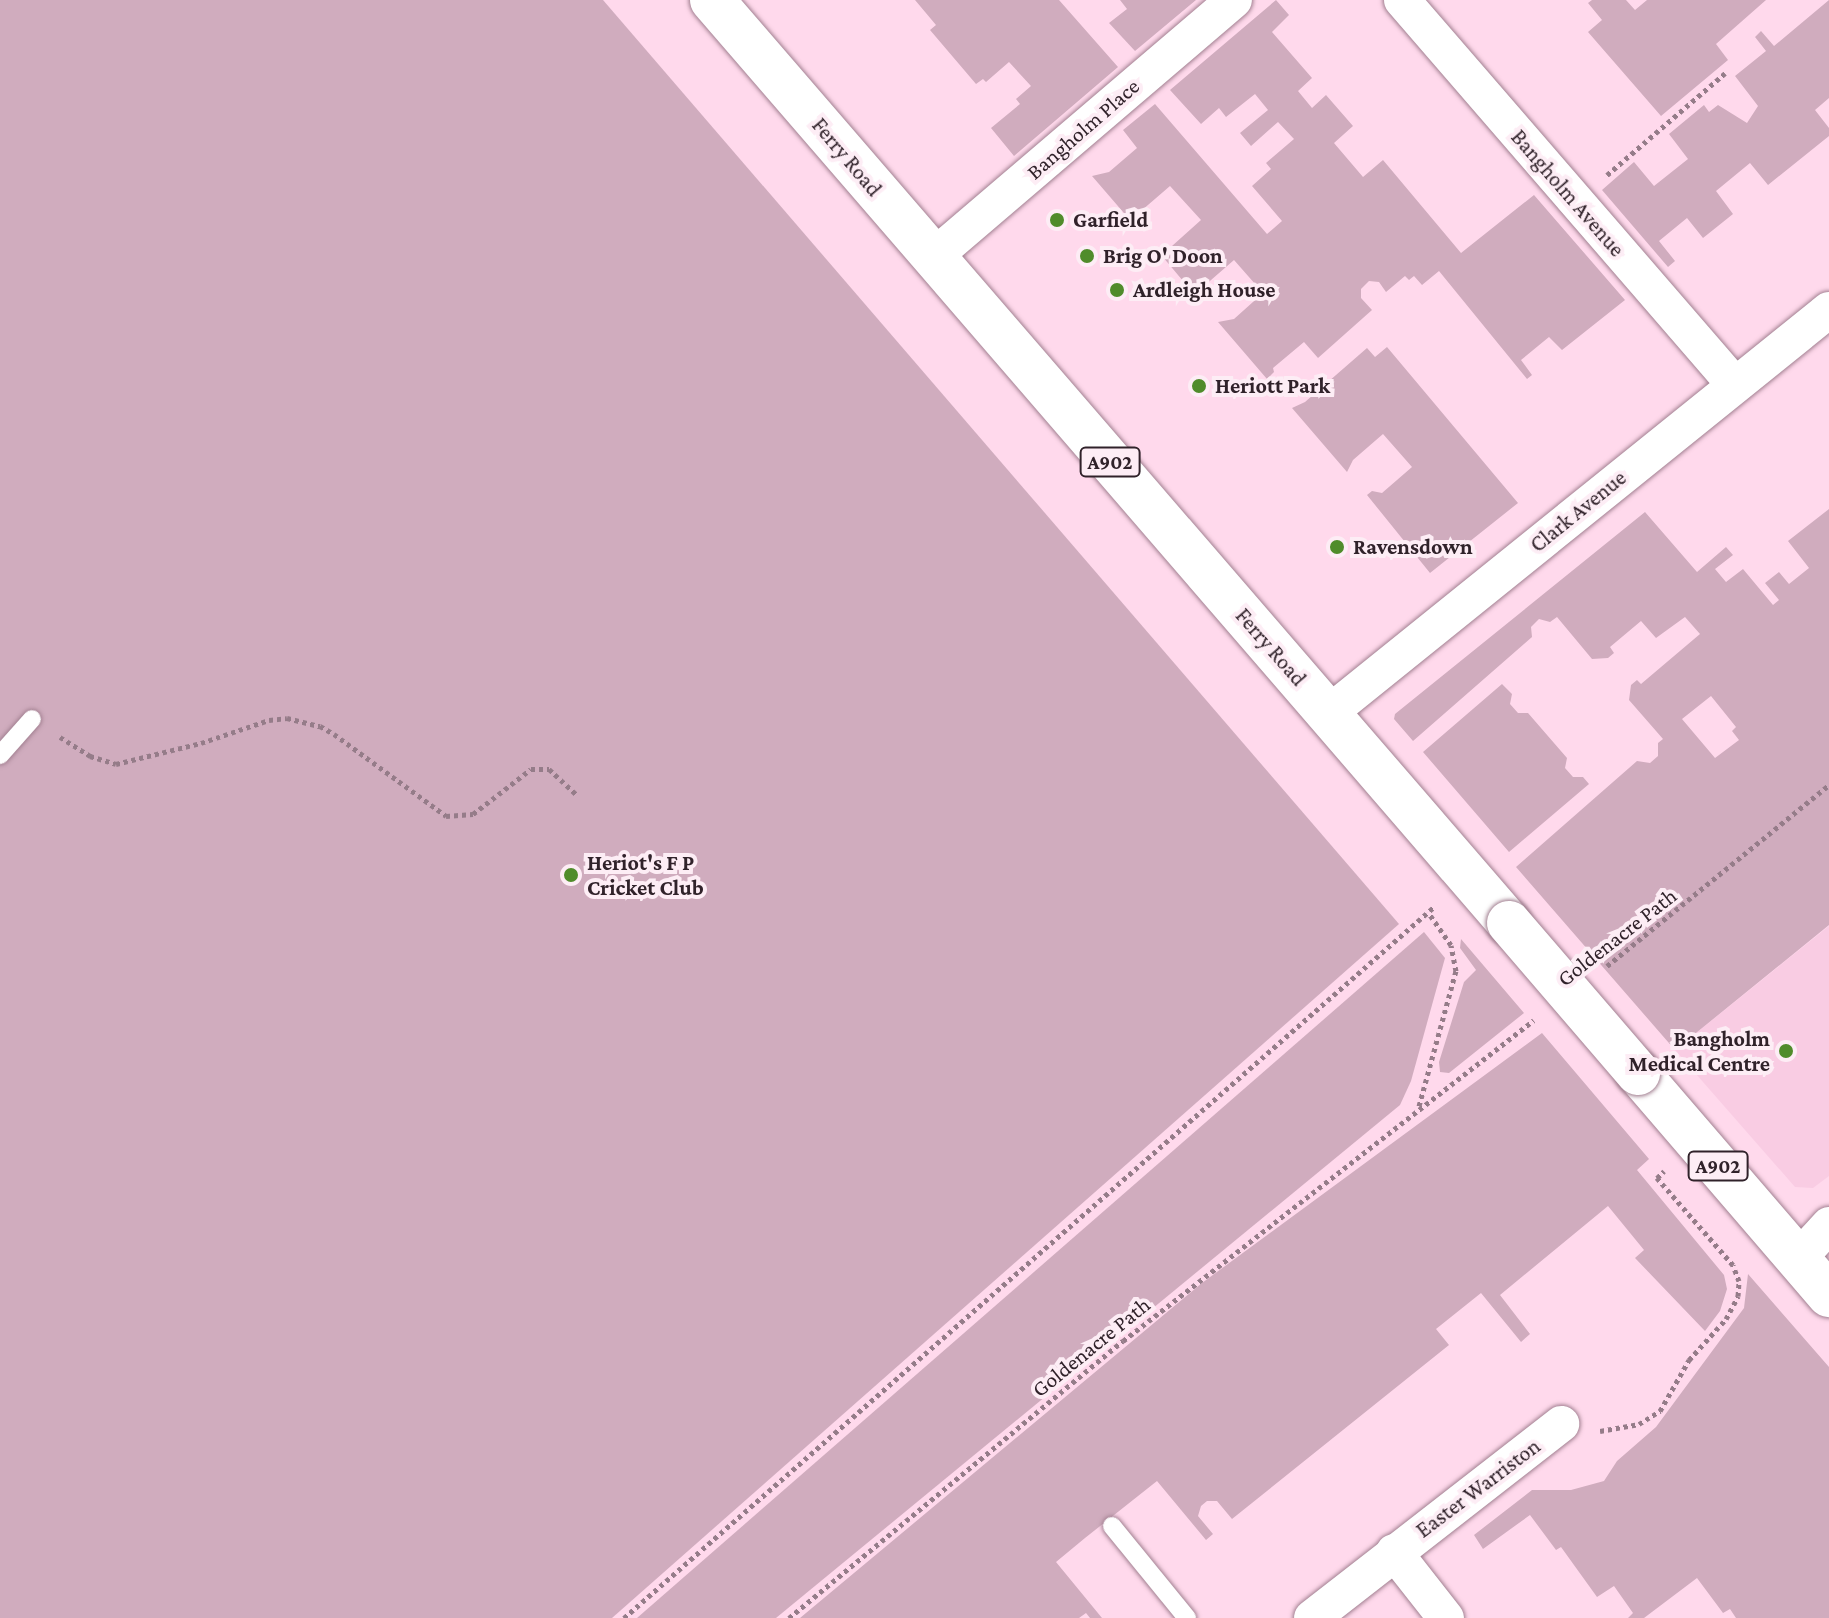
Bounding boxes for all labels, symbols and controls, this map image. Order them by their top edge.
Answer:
street label: Bangholm Place [1021,73,1145,185]
street label: Ferry Road [806,112,888,202]
street label: Bangholm Avenue [1506,124,1630,262]
place label: Garfield [1073,207,1148,233]
marker: Garfield [1048,211,1066,229]
place label: Brig O' Doon [1103,243,1223,269]
marker: Brig O' Doon [1078,247,1096,265]
place label: Ardleigh House [1133,277,1276,303]
marker: Ardleigh House [1108,281,1126,299]
place label: Heriott Park [1215,373,1330,399]
marker: Heriott Park [1190,377,1208,395]
road number: A902 [1078,446,1142,478]
street label: Clark Avenue [1525,464,1631,558]
place label: Ravensdown [1353,534,1473,560]
marker: Ravensdown [1328,538,1346,556]
street label: Ferry Road [1230,603,1312,691]
place label: Heriot's F P Cricket Club [587,849,704,900]
marker: Heriot's F P Cricket Club [562,866,580,884]
street label: Goldenacre Path [1552,882,1682,992]
place label: Bangholm Medical Centre [1628,1025,1770,1076]
marker: Bangholm Medical Centre [1777,1042,1795,1060]
road number: A902 [1686,1150,1750,1182]
street label: Goldenacre Path [1027,1291,1155,1403]
street label: Easter Warriston [1411,1433,1545,1543]

